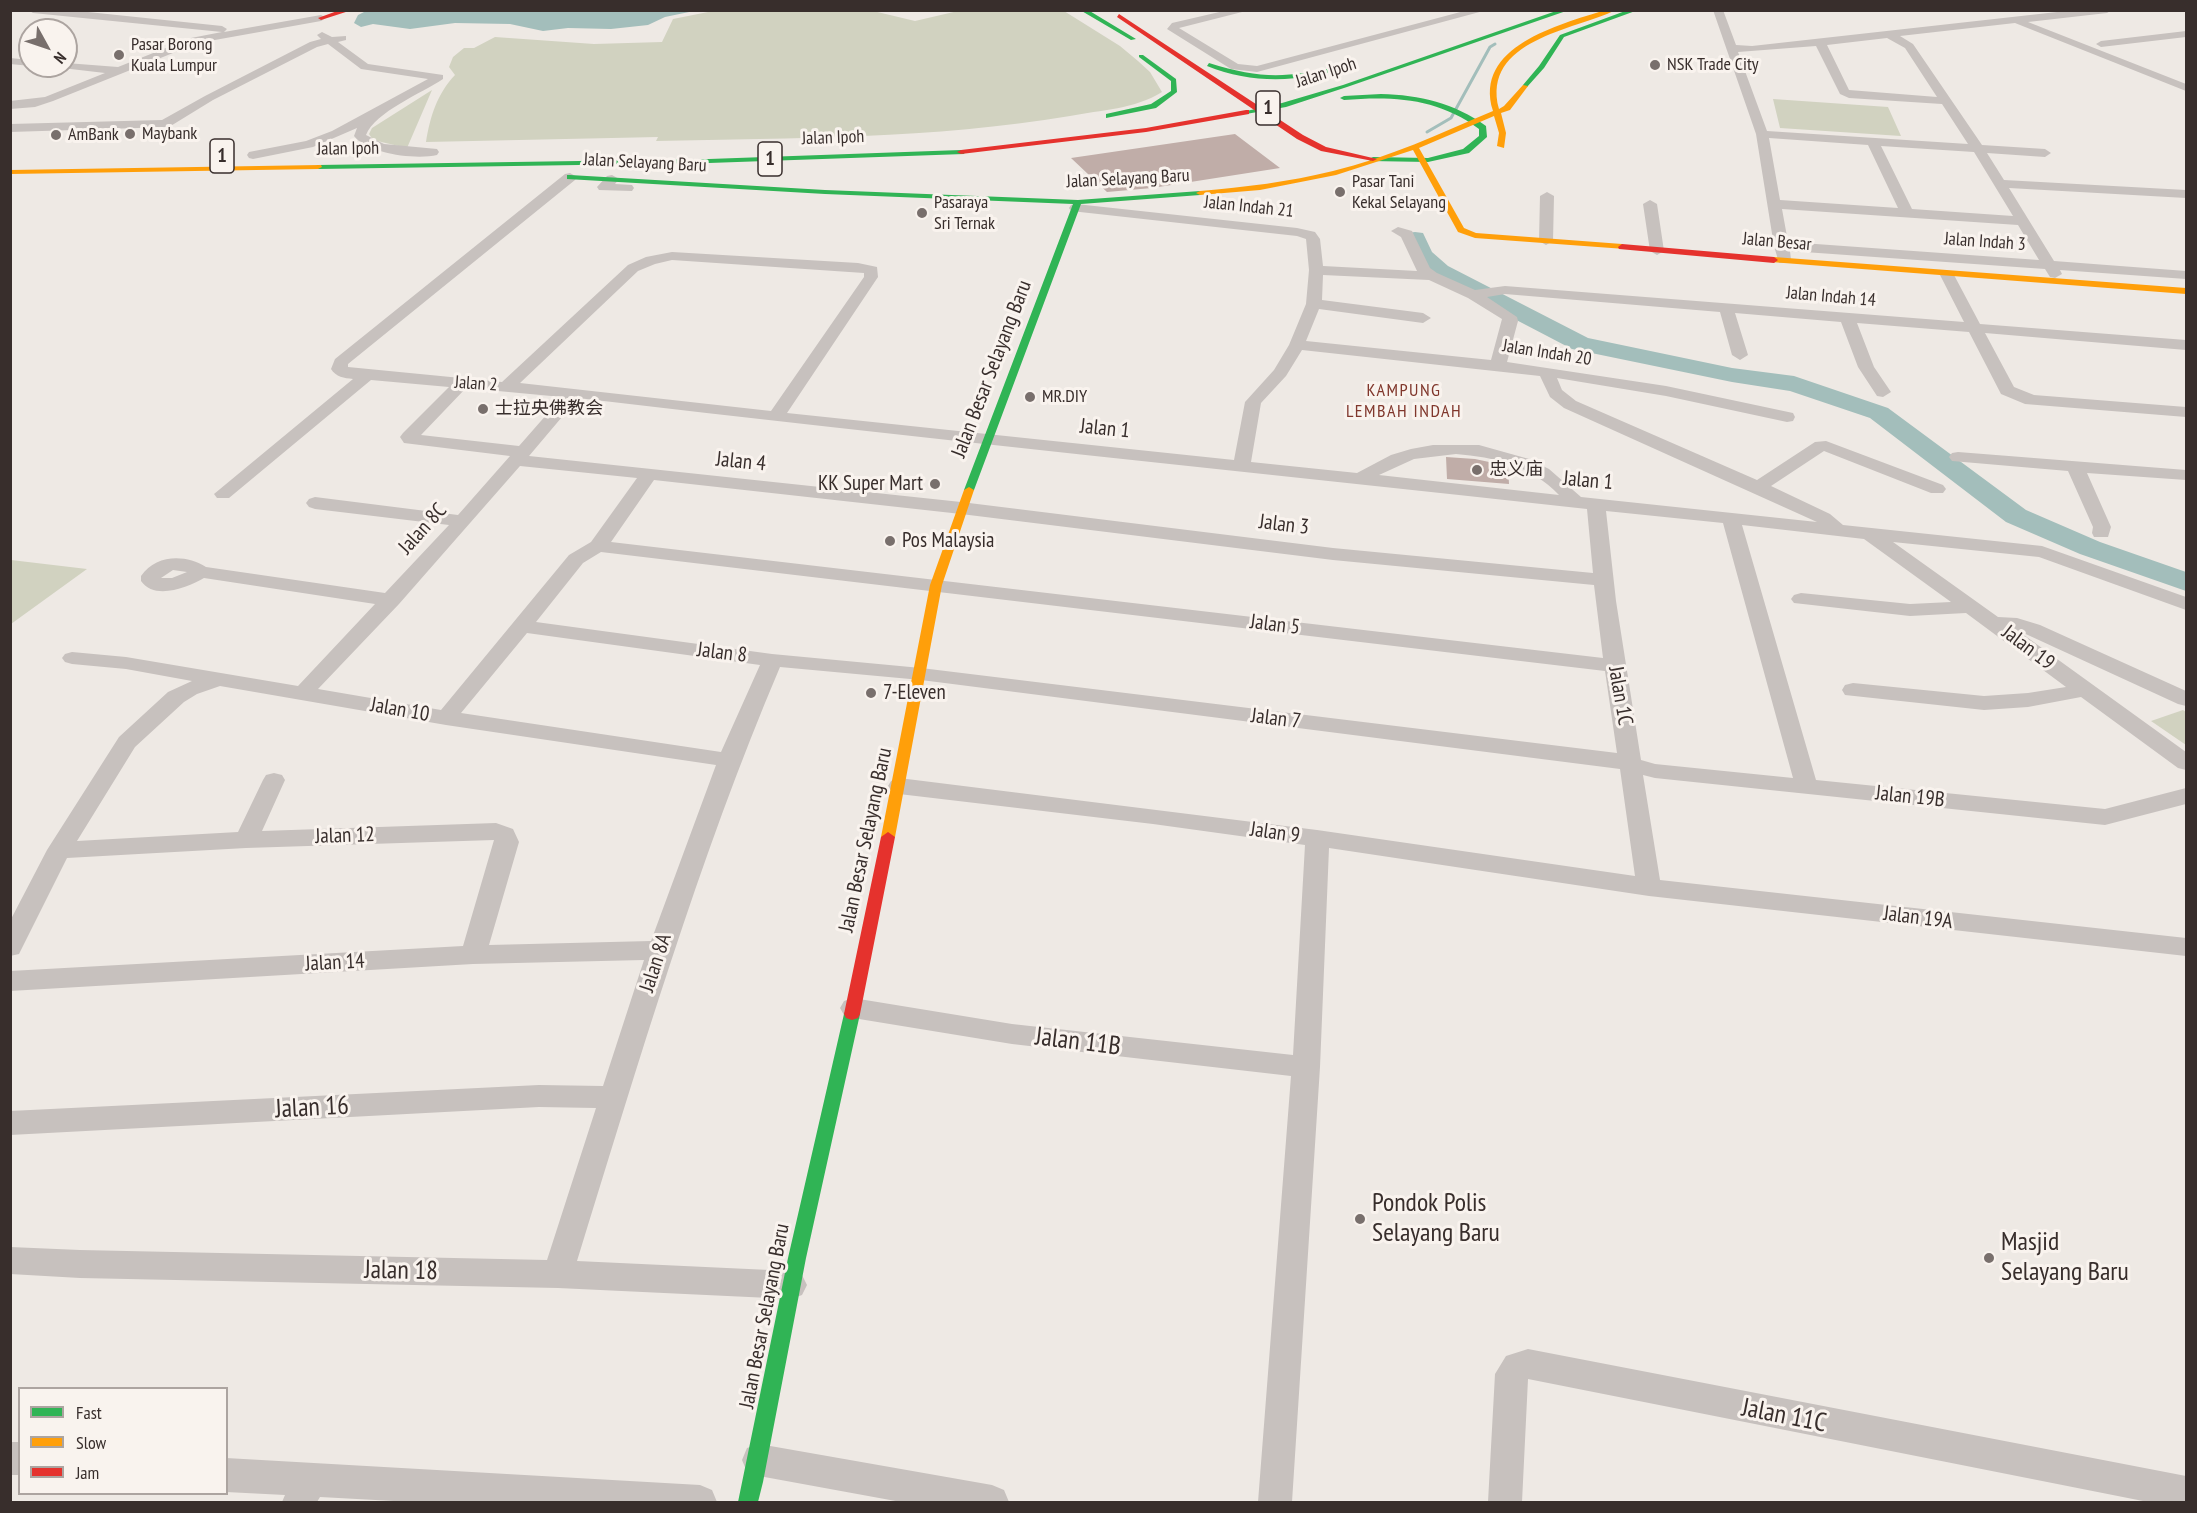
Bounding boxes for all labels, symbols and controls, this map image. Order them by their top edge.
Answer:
north arrow [18,18,78,78]
place label: Pasar Borong Kuala Lumpur [131,34,217,76]
marker: Pasar Borong Kuala Lumpur [112,48,126,62]
text: N [50,49,71,68]
street label: Jalan Ipoh [1293,53,1359,93]
place label: NSK Trade City [1667,54,1759,76]
marker: NSK Trade City [1648,58,1662,72]
road number: 1 [1256,91,1280,125]
place label: Maybank [142,123,197,145]
place label: AmBank [68,124,119,146]
street label: Jalan Ipoh [801,126,865,150]
marker: Maybank [123,127,137,141]
marker: AmBank [49,128,63,142]
street label: Jalan Ipoh [317,138,379,160]
road number: 1 [210,139,234,173]
road number: 1 [758,142,782,176]
street label: Jalan Selayang Baru [583,149,707,177]
street label: Jalan Selayang Baru [1066,165,1190,193]
place label: Pasar Tani Kekal Selayang [1352,171,1446,213]
marker: Pasar Tani Kekal Selayang [1333,185,1347,199]
place label: Pasaraya Sri Ternak [934,192,995,234]
street label: Jalan Indah 21 [1203,192,1295,222]
marker: Pasaraya Sri Ternak [915,206,929,220]
street label: Jalan Besar [1742,228,1812,256]
street label: Jalan Indah 3 [1944,228,2026,256]
street label: Jalan Besar Selayang Baru [947,277,1037,461]
street label: Jalan Indah 14 [1785,282,1877,312]
street label: Jalan Indah 20 [1501,335,1593,371]
street label: Jalan 2 [454,372,498,396]
district label: KAMPUNG LEMBAH INDAH [1346,380,1462,422]
place label: MR.DIY [1042,386,1087,408]
marker: MR.DIY [1023,390,1037,404]
place label: 士拉央佛教会 [495,398,603,420]
marker: 士拉央佛教会 [476,402,490,416]
street label: Jalan 1 [1079,414,1131,444]
street label: Jalan 4 [715,447,767,477]
place label: 忠义庙 [1489,459,1543,481]
marker: 忠义庙 [1470,463,1484,477]
street label: Jalan 1 [1562,466,1614,496]
place label: KK Super Mart [818,471,923,497]
marker: KK Super Mart [928,477,942,491]
street label: Jalan 8C [394,498,452,560]
street label: Jalan 3 [1258,509,1310,541]
place label: Pos Malaysia [902,528,995,554]
marker: Pos Malaysia [883,534,897,548]
street label: Jalan 5 [1249,609,1301,641]
street label: Jalan 19 [1997,620,2059,676]
street label: Jalan 8 [696,637,748,669]
street label: Jalan 1C [1602,665,1638,727]
place label: 7-Eleven [883,680,946,706]
marker: 7-Eleven [864,686,878,700]
street label: Jalan 10 [369,692,431,728]
street label: Jalan 7 [1250,703,1302,735]
street label: Jalan Besar Selayang Baru [834,746,898,934]
street label: Jalan 19B [1874,781,1946,813]
street label: Jalan 9 [1249,817,1301,849]
street label: Jalan 12 [315,822,375,850]
street label: Jalan 19A [1882,901,1954,935]
street label: Jalan 8A [635,931,677,995]
street label: Jalan 14 [305,949,365,977]
street label: Jalan 11B [1034,1021,1122,1063]
street label: Jalan 16 [275,1090,349,1126]
place label: Pondok Polis Selayang Baru [1372,1188,1500,1250]
marker: Pondok Polis Selayang Baru [1353,1212,1367,1226]
street label: Jalan Besar Selayang Baru [735,1221,795,1411]
place label: Masjid Selayang Baru [2001,1227,2129,1288]
marker: Masjid Selayang Baru [1982,1251,1996,1265]
street label: Jalan 18 [364,1255,438,1287]
legend [18,1387,228,1495]
street label: Jalan 11C [1739,1393,1829,1439]
text: Fast [76,1401,102,1424]
text: Slow [76,1431,106,1454]
text: Jam [76,1461,99,1484]

